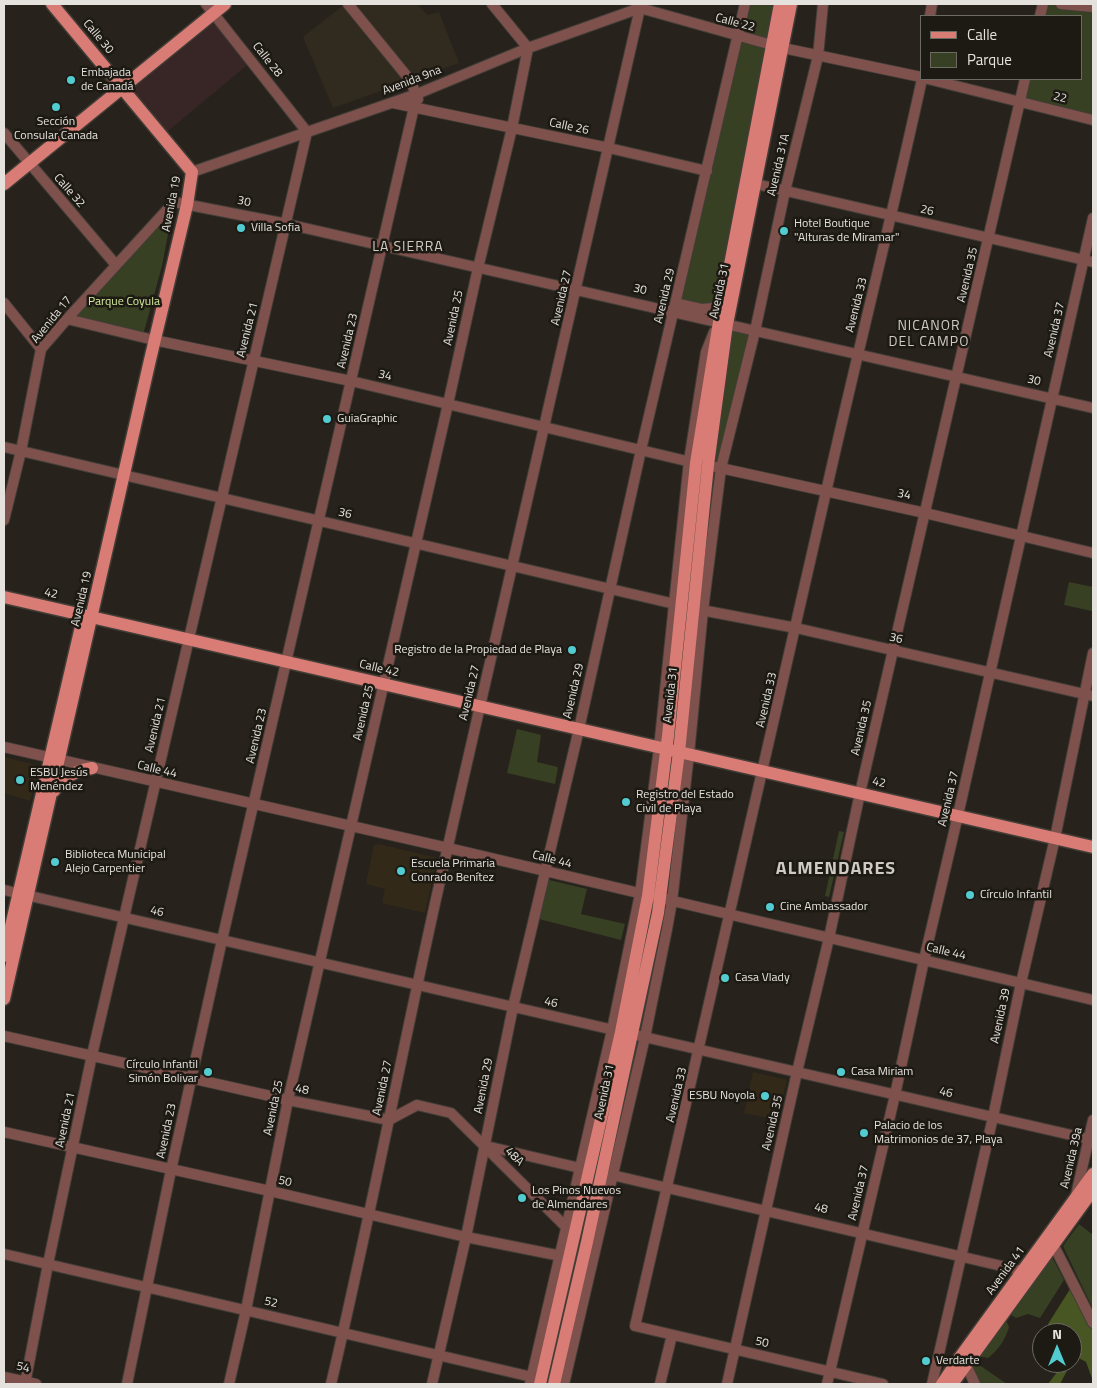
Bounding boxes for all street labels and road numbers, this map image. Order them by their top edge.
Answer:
street label: Calle 22 [714,11,756,35]
street label: Calle 30 [80,17,116,57]
street label: Calle 28 [249,40,285,80]
street label: Avenida 9na [381,63,443,99]
street label: 22 [1052,89,1068,107]
street label: Calle 26 [548,116,590,138]
street label: Avenida 31A [765,133,793,197]
street label: Calle 32 [50,171,88,211]
street label: Avenida 19 [160,175,184,233]
street label: 30 [236,194,252,210]
street label: 26 [919,202,935,220]
street label: Avenida 35 [955,246,981,304]
street label: Avenida 31 [707,262,733,320]
street label: Avenida 29 [652,267,678,325]
street label: Avenida 27 [549,269,575,327]
street label: Avenida 33 [843,276,871,334]
street label: 30 [632,281,648,299]
street label: Avenida 25 [441,289,467,347]
street label: Avenida 17 [29,294,75,346]
street label: Avenida 21 [234,301,262,359]
street label: Avenida 37 [1042,301,1068,359]
street label: Avenida 23 [335,312,361,370]
street label: 34 [377,367,393,385]
street label: 30 [1026,372,1042,390]
street label: 34 [896,487,912,503]
street label: 36 [337,505,353,523]
street label: Avenida 19 [69,570,95,628]
street label: 42 [43,585,59,603]
street label: 36 [888,630,904,648]
street label: Calle 42 [358,657,400,681]
street label: Avenida 29 [561,662,587,720]
street label: Avenida 27 [457,664,483,722]
street label: Avenida 31 [661,666,681,724]
street label: Avenida 33 [754,671,780,729]
street label: Avenida 25 [351,684,377,742]
street label: Avenida 21 [143,696,169,754]
street label: Avenida 35 [849,699,875,757]
street label: Avenida 23 [244,707,270,765]
street label: Calle 44 [136,758,178,782]
street label: Avenida 37 [936,770,962,828]
street label: 42 [871,774,887,792]
street label: Calle 44 [531,848,573,872]
street label: 46 [149,903,165,921]
street label: Calle 44 [925,940,967,964]
street label: Avenida 39 [988,987,1014,1045]
street label: 46 [543,994,559,1012]
street label: Avenida 29 [472,1057,496,1115]
street label: Avenida 27 [370,1059,396,1117]
street label: Avenida 31 [592,1063,618,1121]
street label: Avenida 33 [664,1066,690,1124]
street label: Avenida 25 [261,1079,287,1137]
street label: 48 [294,1082,310,1098]
street label: 46 [938,1084,954,1102]
street label: Avenida 21 [53,1091,79,1149]
street label: Avenida 35 [760,1094,786,1152]
street label: Avenida 23 [154,1102,180,1160]
street label: Avenida 39a [1058,1126,1086,1190]
street label: 48A [502,1145,526,1169]
street label: Avenida 37 [846,1164,872,1222]
street label: 50 [277,1173,293,1191]
street label: 48 [813,1200,829,1218]
street label: Avenida 41 [984,1244,1028,1298]
street label: 52 [263,1294,279,1312]
street label: 50 [754,1334,770,1352]
street label: 54 [15,1359,31,1377]

